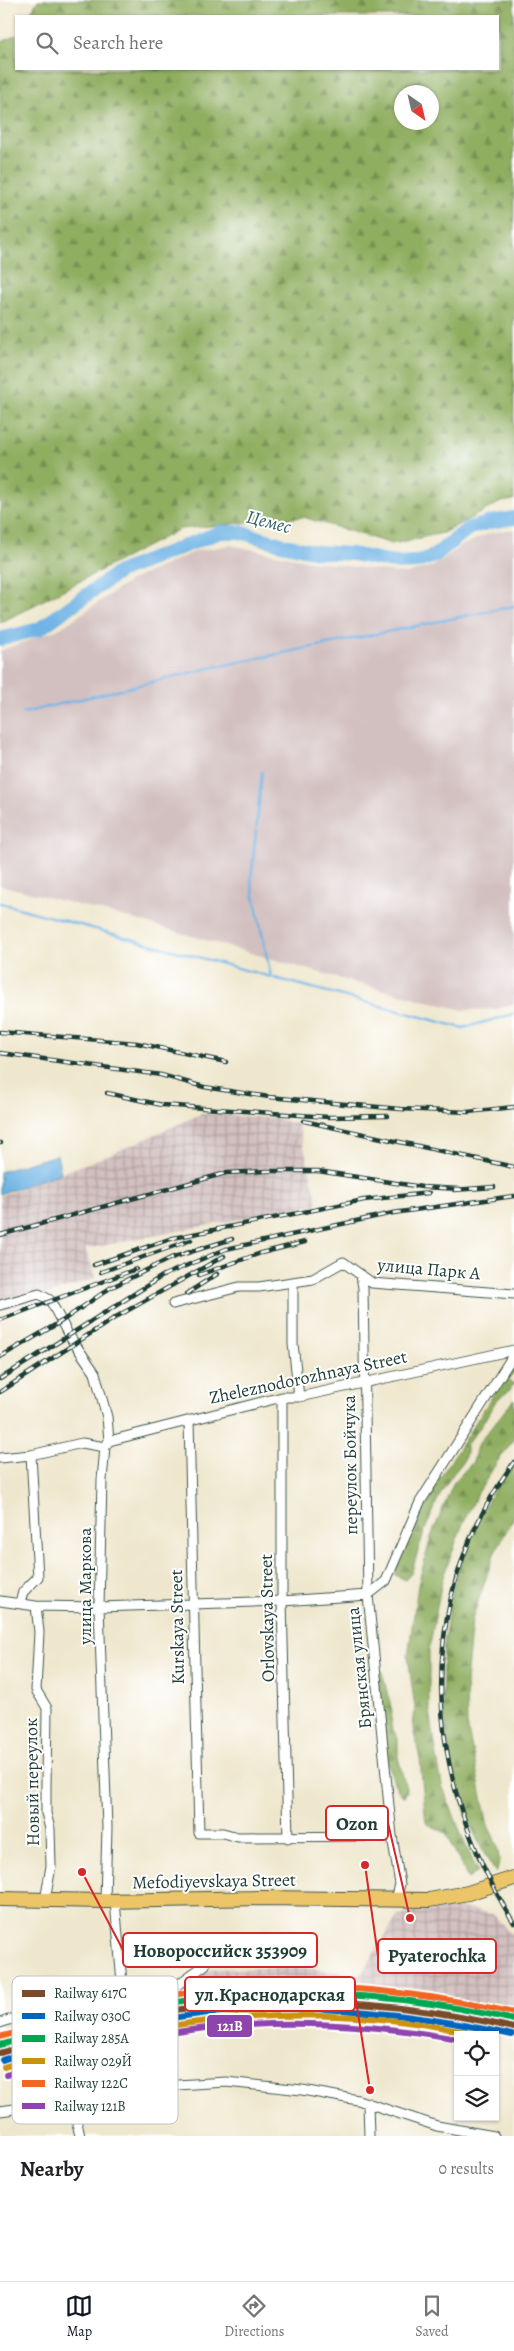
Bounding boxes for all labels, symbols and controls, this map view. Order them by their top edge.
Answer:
search box [15,15,499,70]
icon: search [33,29,61,57]
text: Search here [73,30,163,56]
north arrow [394,85,439,130]
water label: Цемес [244,504,294,540]
street label: улица Парк А [376,1252,482,1285]
street label: Zheleznodorozhnaya Street [207,1344,409,1410]
street label: переулок Бойчука [337,1394,363,1535]
street label: улица Маркова [73,1527,97,1646]
street label: Orlovskaya Street [254,1554,280,1682]
street label: Kurskaya Street [164,1569,190,1685]
street label: Брянская улица [341,1605,377,1730]
street label: Новый переулок [19,1717,45,1847]
callout: Ozon [326,1806,388,1840]
text: Ozon [336,1811,378,1837]
street label: Mefodiyevskaya Street [132,1868,296,1894]
callout: Новороссийск 353909 [123,1933,317,1967]
text: Новороссийск 353909 [133,1938,307,1964]
callout: Pyaterochka [378,1939,496,1973]
text: Pyaterochka [388,1943,487,1969]
legend [12,1976,178,2124]
callout: ул.Краснодарская [185,1977,355,2011]
text: ул.Краснодарская [194,1982,345,2008]
text: Railway 617C [54,1984,127,2003]
text: Railway 030C [54,2007,131,2026]
line badge: 121В [206,2014,253,2038]
text: 121В [217,2017,243,2036]
text: Railway 285А [54,2029,130,2048]
map controls [454,2031,499,2121]
button: locate [454,2031,499,2076]
text: Railway 029Й [54,2052,132,2071]
text: Railway 122С [54,2074,128,2093]
button: layers [454,2076,499,2121]
text: Railway 121В [54,2097,126,2116]
text: Nearby [20,2155,83,2183]
text: 0 results [438,2158,494,2180]
tab: Map [65,2292,93,2341]
tab: Directions [224,2292,284,2341]
tab: Saved [415,2292,449,2341]

